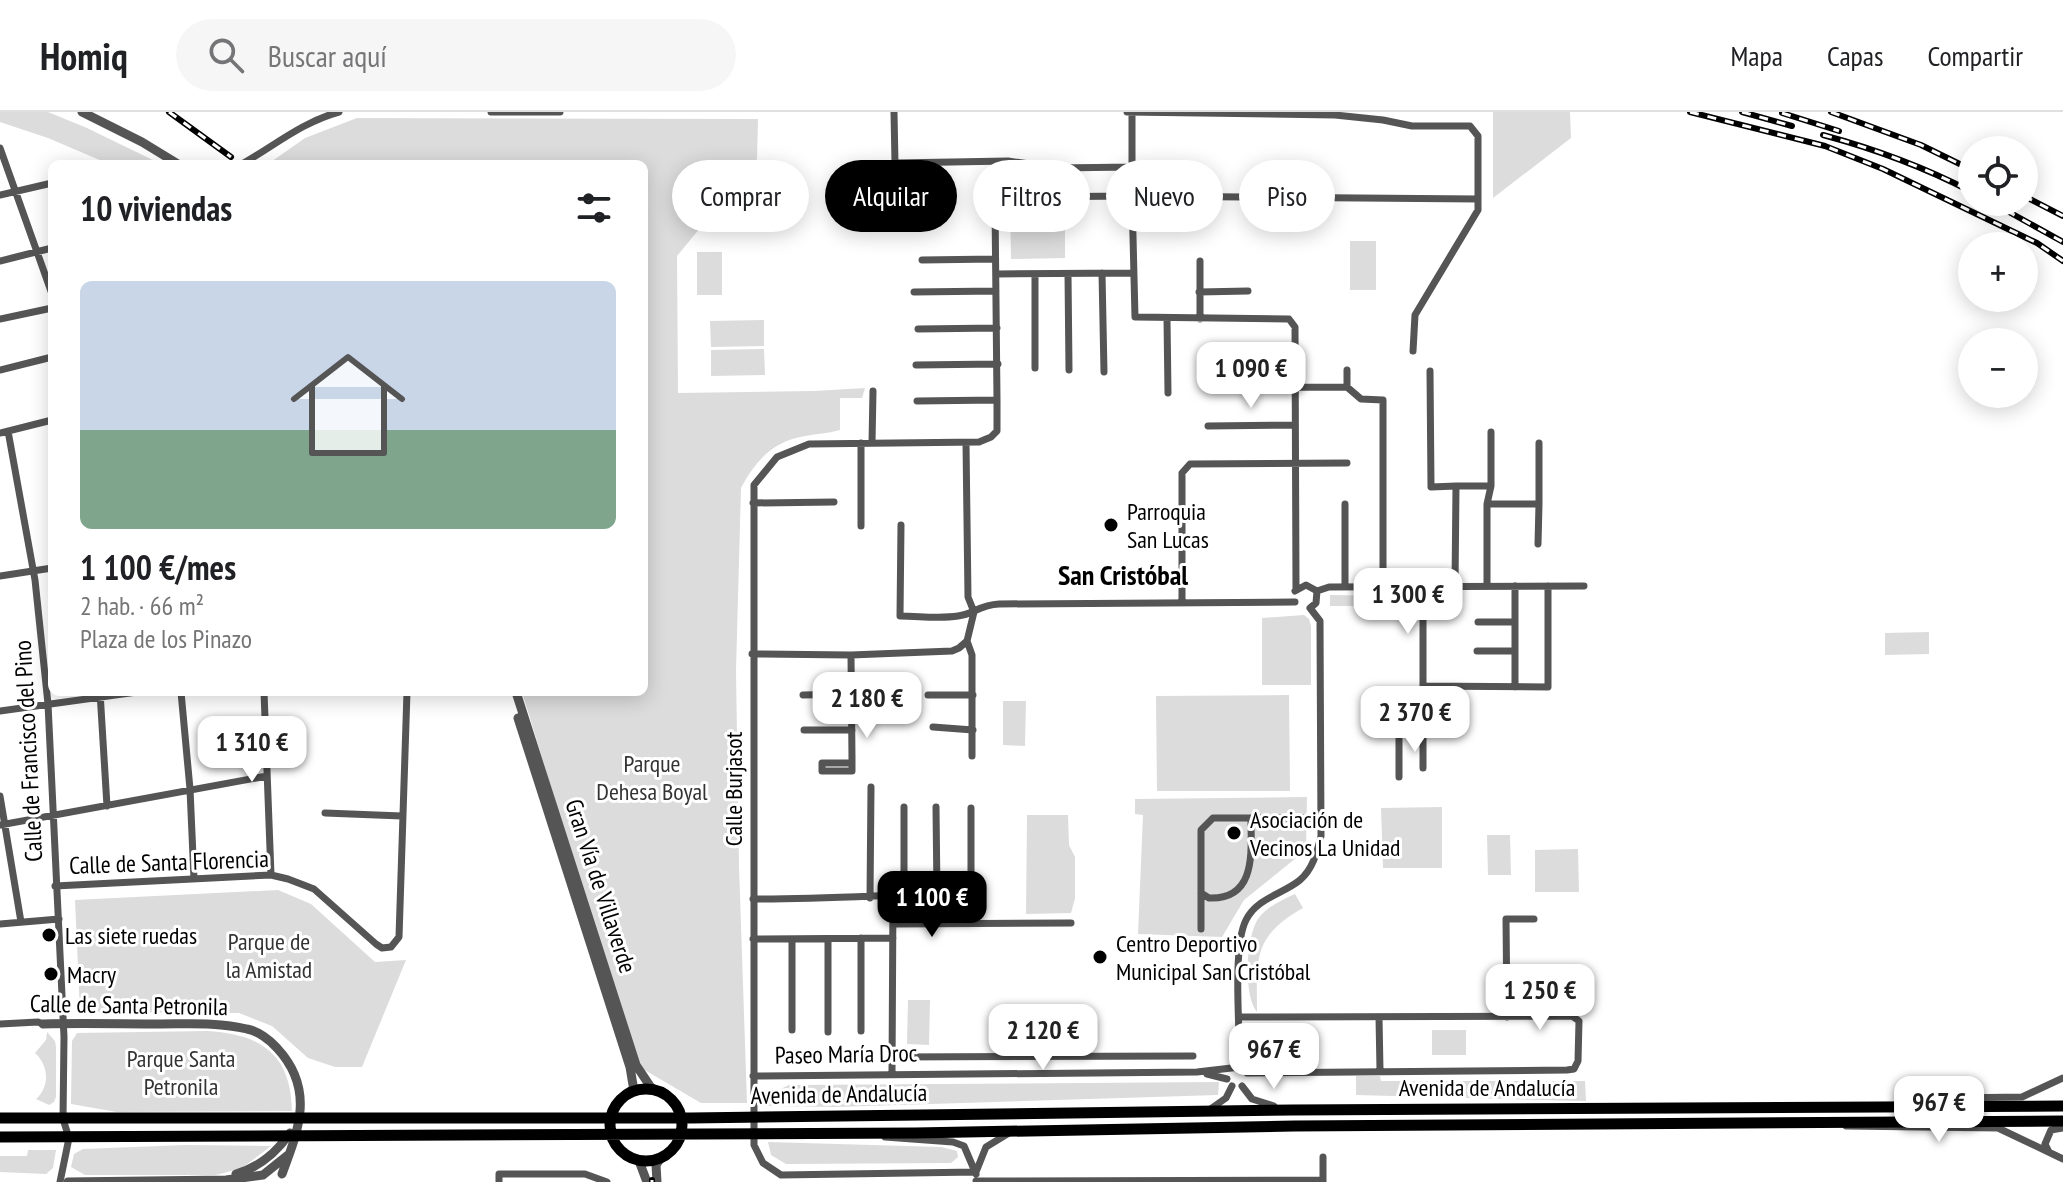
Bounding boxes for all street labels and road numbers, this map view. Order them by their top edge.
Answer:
street label: Calle de Francisco del Pino [7,639,49,863]
street label: Calle Burjasot [718,731,749,846]
street label: Gran Vía de Villaverde [558,795,644,977]
street label: Calle de Santa Florencia [69,843,269,881]
street label: Calle de Santa Petronila [30,988,228,1022]
street label: Paseo María Droc [774,1037,918,1071]
street label: Avenida de Andalucía [1399,1072,1575,1103]
street label: Avenida de Andalucía [750,1077,928,1111]

